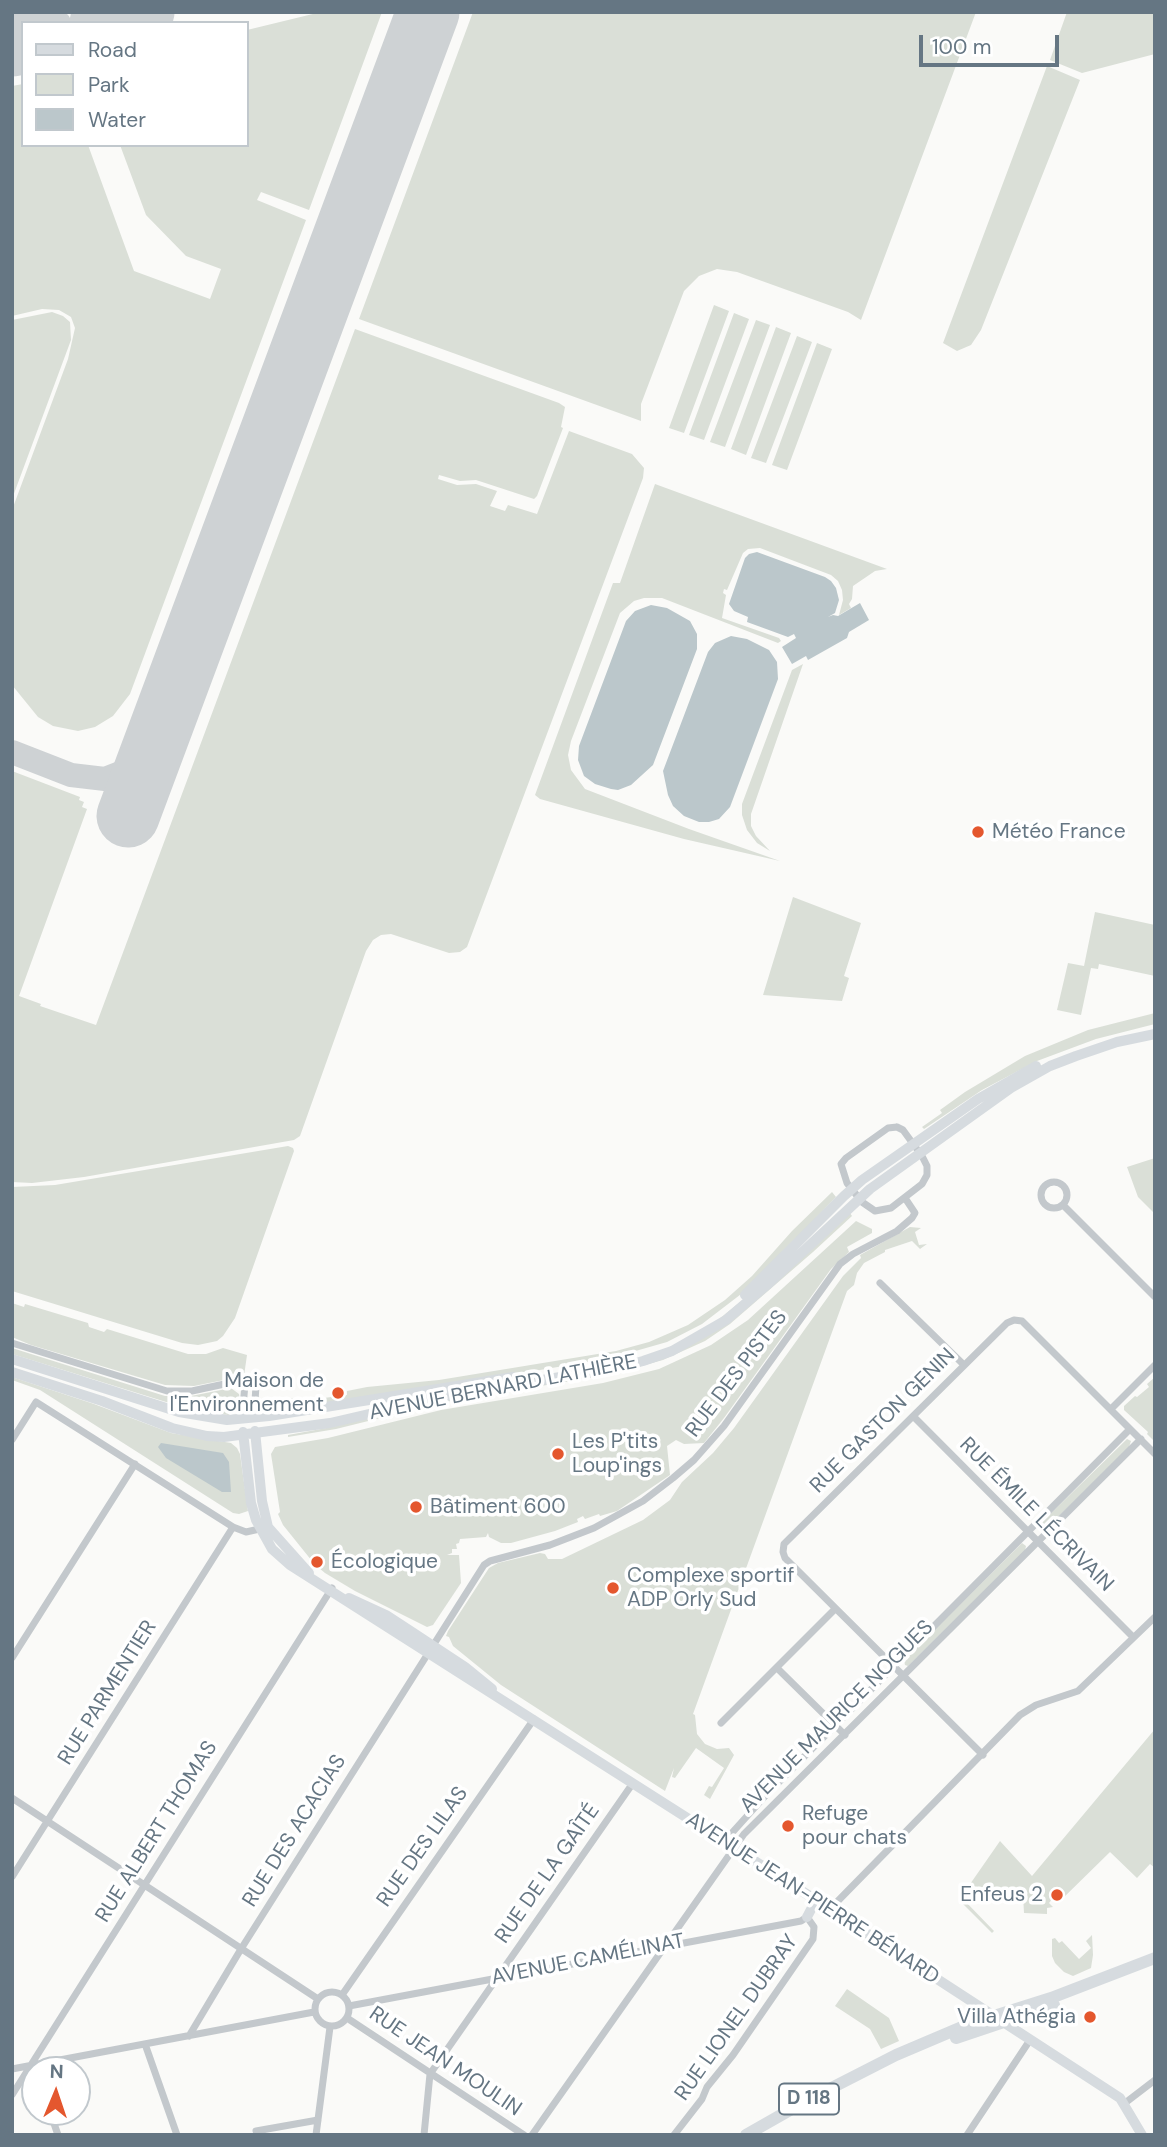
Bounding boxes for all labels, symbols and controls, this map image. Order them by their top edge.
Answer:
legend [21,21,248,147]
scale bar [922,21,1062,65]
text: 100 m [932,33,992,61]
text: Road [88,36,137,64]
text: Park [88,71,129,99]
text: Water [88,106,146,134]
place label: Météo France [992,819,1126,845]
marker: Météo France [970,824,986,840]
street label: RUE DES PISTES [681,1306,793,1442]
street label: RUE GASTON GENIN [805,1343,961,1499]
street label: AVENUE BERNARD LATHIÈRE [367,1350,639,1426]
place label: Maison de l'Environnement [169,1368,324,1418]
marker: Maison de l'Environnement [330,1385,346,1401]
place label: Les P'tits Loup'ings [572,1429,662,1479]
street label: RUE ÉMILE LÉCRIVAIN [954,1433,1118,1597]
marker: Les P'tits Loup'ings [550,1446,566,1462]
place label: Bâtiment 600 [430,1494,565,1520]
marker: Bâtiment 600 [408,1499,424,1515]
place label: Écologique [331,1549,438,1575]
marker: Écologique [309,1554,325,1570]
place label: Complexe sportif ADP Orly Sud [627,1563,794,1613]
marker: Complexe sportif ADP Orly Sud [605,1580,621,1596]
street label: AVENUE MAURICE NOGUES [735,1615,939,1819]
street label: RUE PARMENTIER [53,1616,163,1770]
street label: RUE ALBERT THOMAS [91,1737,223,1927]
street label: RUE DES ACACIAS [238,1750,352,1912]
street label: RUE DES LILAS [372,1782,474,1912]
street label: RUE DE LA GAÎTÉ [490,1799,606,1949]
place label: Refuge pour chats [802,1801,907,1851]
street label: AVENUE JEAN-PIERRE BÉNARD [681,1808,943,1990]
marker: Refuge pour chats [780,1818,796,1834]
place label: Enfeus 2 [960,1882,1043,1908]
marker: Enfeus 2 [1049,1887,1065,1903]
street label: AVENUE CAMÉLINAT [489,1929,687,1991]
street label: RUE LIONEL DUBRAY [670,1930,804,2106]
street label: RUE JEAN MOULIN [364,2002,526,2122]
place label: Villa Athégia [957,2004,1076,2030]
marker: Villa Athégia [1082,2009,1098,2025]
north arrow [21,2056,91,2126]
text: N [49,2059,64,2084]
road number: D 118 [779,2084,839,2114]

